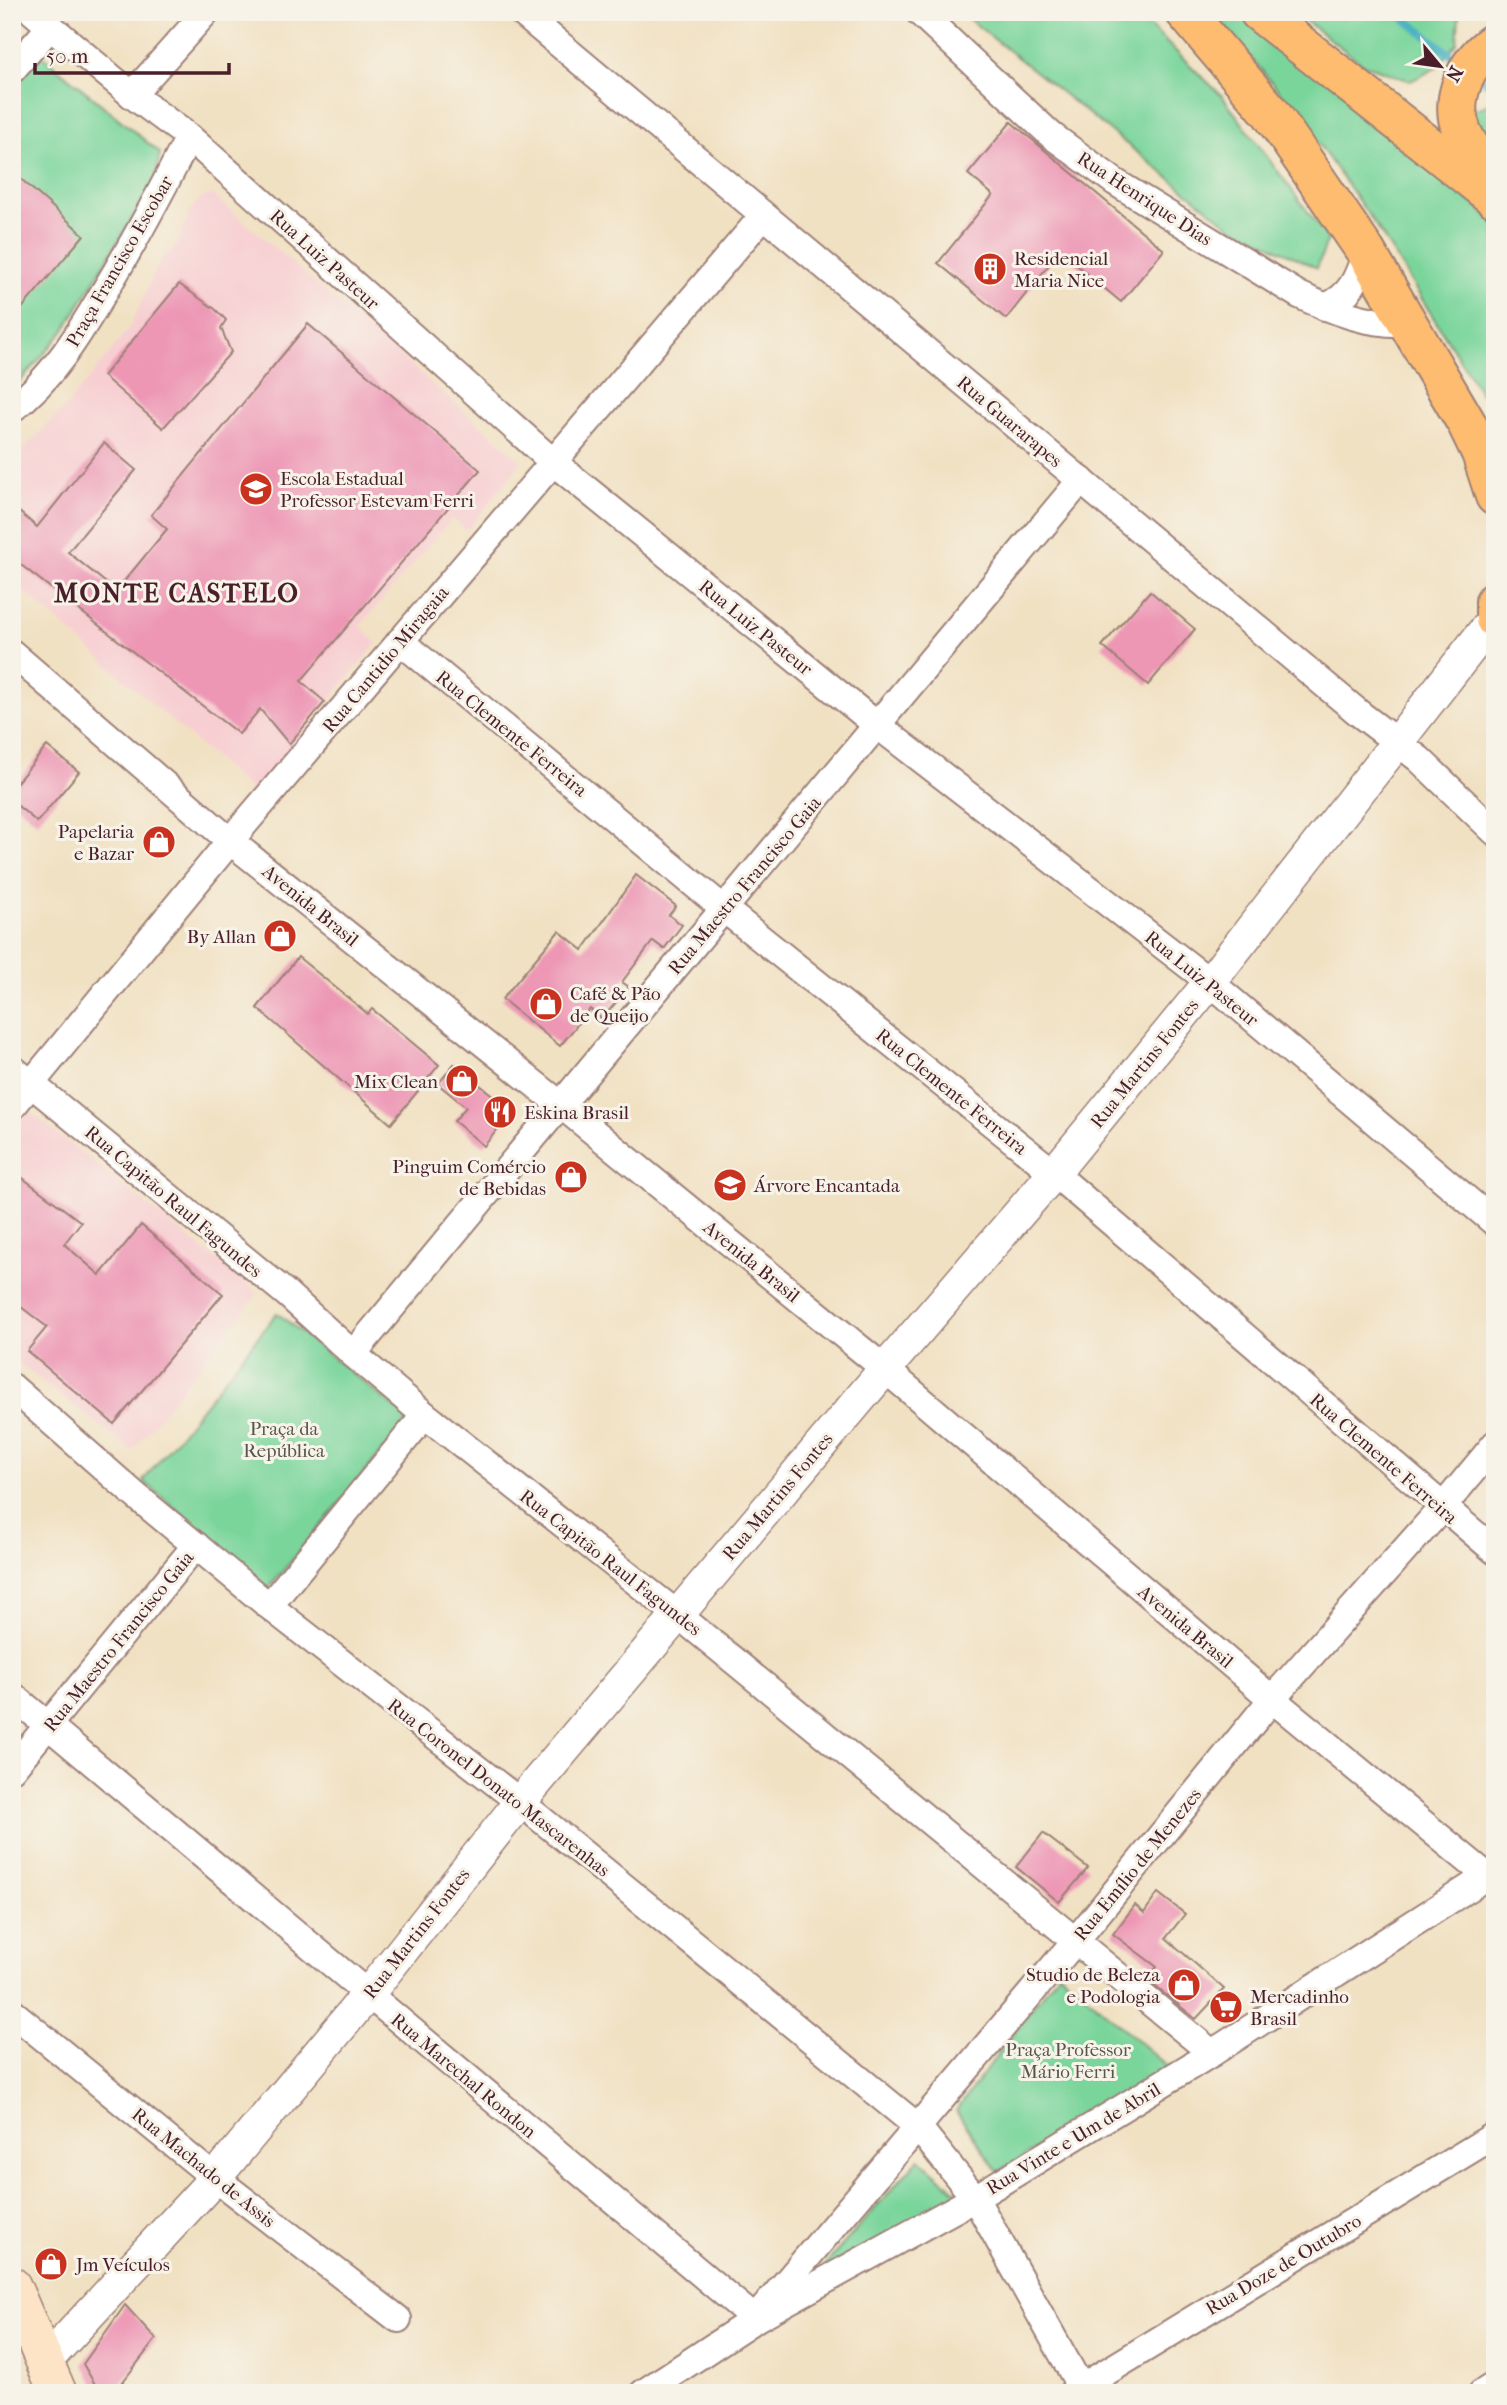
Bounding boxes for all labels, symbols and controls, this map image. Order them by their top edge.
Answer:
scale bar [35,32,229,76]
north arrow [1406,32,1476,102]
text: 50 m [46,44,89,68]
text: N [1441,62,1467,86]
street label: Rua Henrique Dias [1073,147,1216,250]
street label: Praça Francisco Escobar [62,171,178,351]
street label: Rua Luiz Pasteur [265,205,384,315]
place label: Residencial Maria Nice [1014,248,1108,292]
building icon: Residencial Maria Nice [971,250,1009,288]
street label: Rua Guararapes [952,371,1066,472]
place label: Escola Estadual Professor Estevam Ferri [280,468,474,512]
school or university icon: Escola Estadual Professor Estevam Ferri [237,470,275,508]
street label: Rua Luiz Pasteur [694,575,817,681]
district label: MONTE CASTELO [54,578,300,609]
street label: Rua Cantidio Miragaia [318,582,454,737]
street label: Rua Clemente Ferreira [431,666,592,802]
street label: Rua Maestro Francisco Gaia [664,792,826,979]
place label: Papelaria e Bazar [58,821,135,865]
shop icon: Papelaria e Bazar [140,823,178,861]
street label: Avenida Brasil [257,860,363,951]
shop icon: By Allan [261,917,299,955]
place label: By Allan [187,926,256,948]
street label: Rua Luiz Pasteur [1140,926,1263,1032]
place label: Café & Pão de Queijo [570,983,661,1027]
shop icon: Café & Pão de Queijo [527,985,565,1023]
street label: Rua Martins Fontes [1086,995,1204,1133]
street label: Rua Clemente Ferreira [871,1024,1032,1160]
shop icon: Mix Clean [443,1062,481,1100]
place label: Mix Clean [354,1071,438,1093]
restaurant icon: Eskina Brasil [481,1093,519,1131]
place label: Eskina Brasil [524,1102,629,1124]
street label: Rua Capitão Raul Fagundes [80,1121,266,1282]
place label: Pinguim Comércio de Bebidas [392,1156,546,1200]
shop icon: Pinguim Comércio de Bebidas [552,1158,590,1196]
school or university icon: Árvore Encantada [711,1166,749,1204]
place label: Árvore Encantada [753,1175,900,1197]
street label: Avenida Brasil [698,1216,804,1307]
street label: Rua Clemente Ferreira [1305,1389,1462,1529]
park label: Praça da República [243,1418,325,1462]
street label: Rua Martins Fontes [718,1428,838,1565]
street label: Rua Capitão Raul Fagundes [515,1485,706,1641]
street label: Rua Maestro Francisco Gaia [39,1547,199,1736]
street label: Avenida Brasil [1133,1580,1237,1673]
street label: Rua Coronel Donato Mascarenhas [383,1694,614,1881]
street label: Rua Emílio de Menezes [1069,1784,1206,1945]
street label: Rua Martins Fontes [359,1864,475,2003]
place label: Studio de Beleza e Podologia [1026,1964,1160,2008]
shop icon: Studio de Beleza e Podologia [1165,1966,1203,2004]
place label: Mercadinho Brasil [1250,1986,1349,2030]
supermarket icon: Mercadinho Brasil [1207,1988,1245,2026]
street label: Rua Marechal Rondon [386,2009,540,2143]
park label: Praça Professor Mário Ferri [1005,2039,1132,2083]
street label: Rua Vinte e Um de Abril [982,2078,1165,2200]
street label: Rua Machado de Assis [127,2103,279,2232]
street label: Rua Doze de Outubro [1202,2210,1366,2320]
shop icon: Jm Veículos [32,2245,70,2283]
place label: Jm Veículos [74,2254,170,2276]

